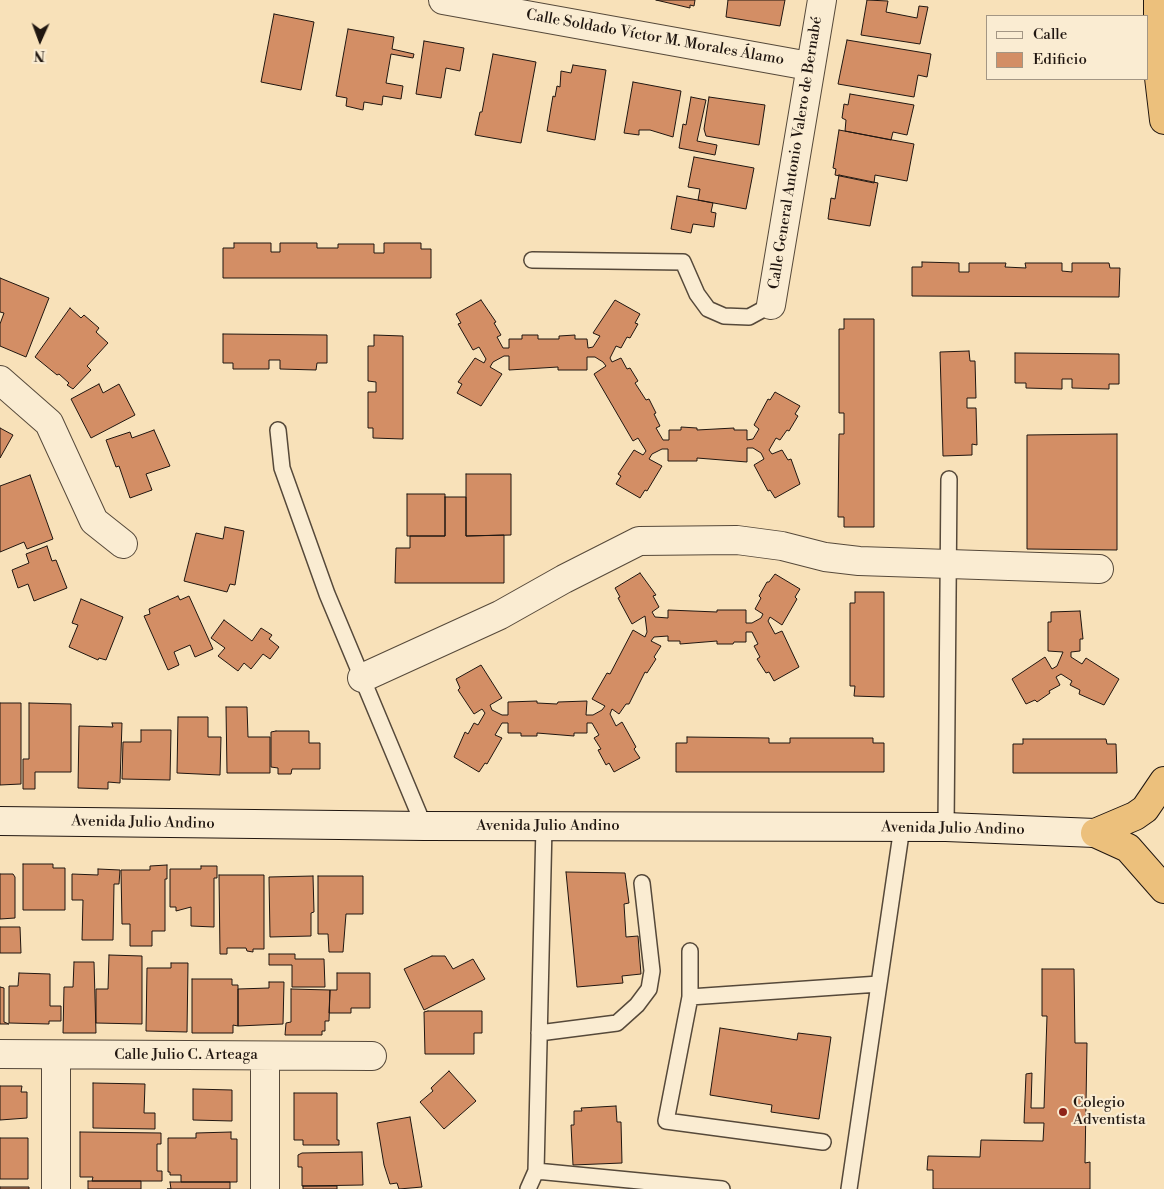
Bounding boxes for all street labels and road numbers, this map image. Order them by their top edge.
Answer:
street label: Calle Soldado Víctor M. Morales Álamo [525,6,785,70]
street label: Calle General Antonio Valero de Bernabé [766,15,826,291]
street label: Avenida Julio Andino [71,813,215,833]
street label: Avenida Julio Andino [476,817,620,835]
street label: Avenida Julio Andino [881,819,1025,839]
street label: Calle Julio C. Arteaga [114,1046,258,1064]

